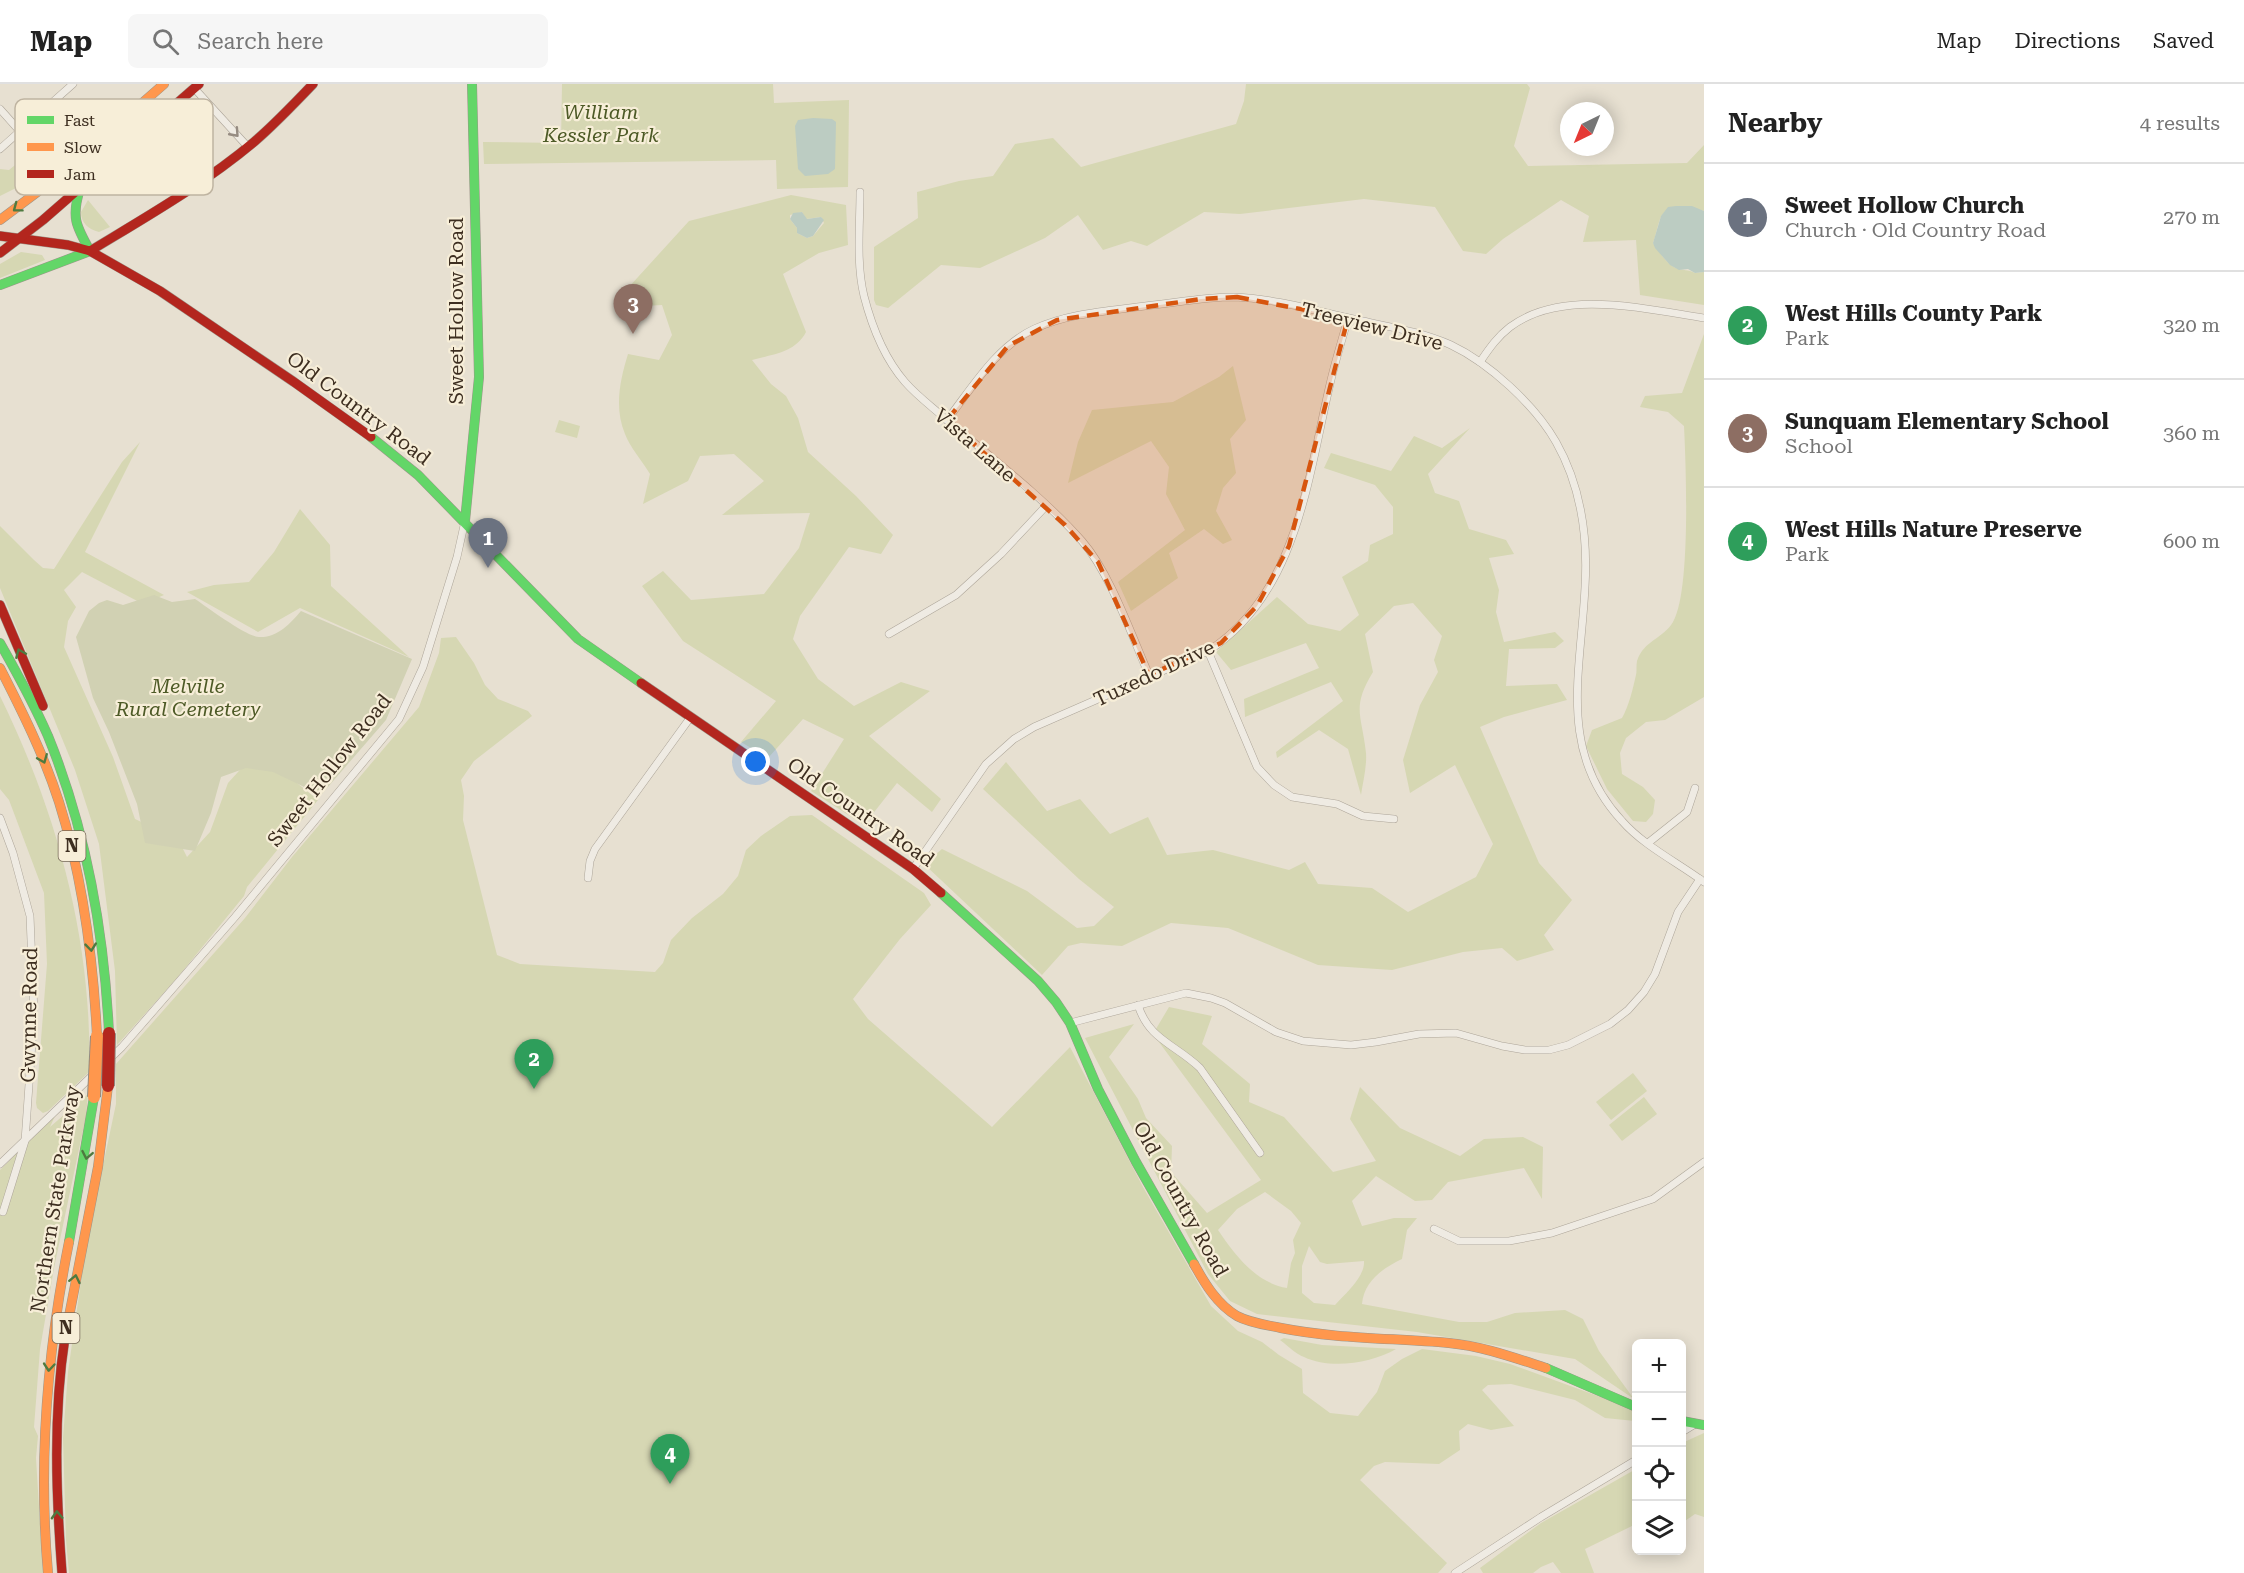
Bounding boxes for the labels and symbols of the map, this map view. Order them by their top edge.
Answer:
legend [15,99,213,195]
park label: William Kessler Park [542,100,659,147]
north arrow [1560,102,1614,156]
text: Fast [64,111,95,130]
one-way arrow [228,127,239,137]
text: Slow [64,138,102,157]
text: Jam [64,165,96,184]
one-way arrow [13,200,24,211]
street label: Sweet Hollow Road [444,217,468,404]
pin: 3 [614,284,652,334]
street label: Treeview Drive [1298,297,1446,355]
street label: Old Country Road [282,346,436,470]
street label: Vista Lane [929,403,1021,487]
pin: 1 [468,518,508,568]
street label: Tuxedo Drive [1090,635,1218,711]
one-way arrow [15,648,27,659]
park label: Melville Rural Cemetery [115,674,261,721]
street label: Sweet Hollow Road [262,689,396,851]
your location [741,747,770,776]
street label: Old Country Road [783,752,939,872]
one-way arrow [36,753,49,763]
road number: N [58,831,86,861]
one-way arrow [84,943,97,952]
street label: Gwynne Road [16,947,42,1083]
pin: 2 [514,1040,554,1089]
street label: Northern State Parkway [25,1083,85,1314]
street label: Old Country Road [1128,1117,1234,1281]
one-way arrow [81,1149,94,1159]
one-way arrow [68,1274,81,1284]
road number: N [52,1313,80,1343]
one-way arrow [42,1363,55,1372]
pin: 4 [650,1434,690,1484]
one-way arrow [50,1510,63,1519]

